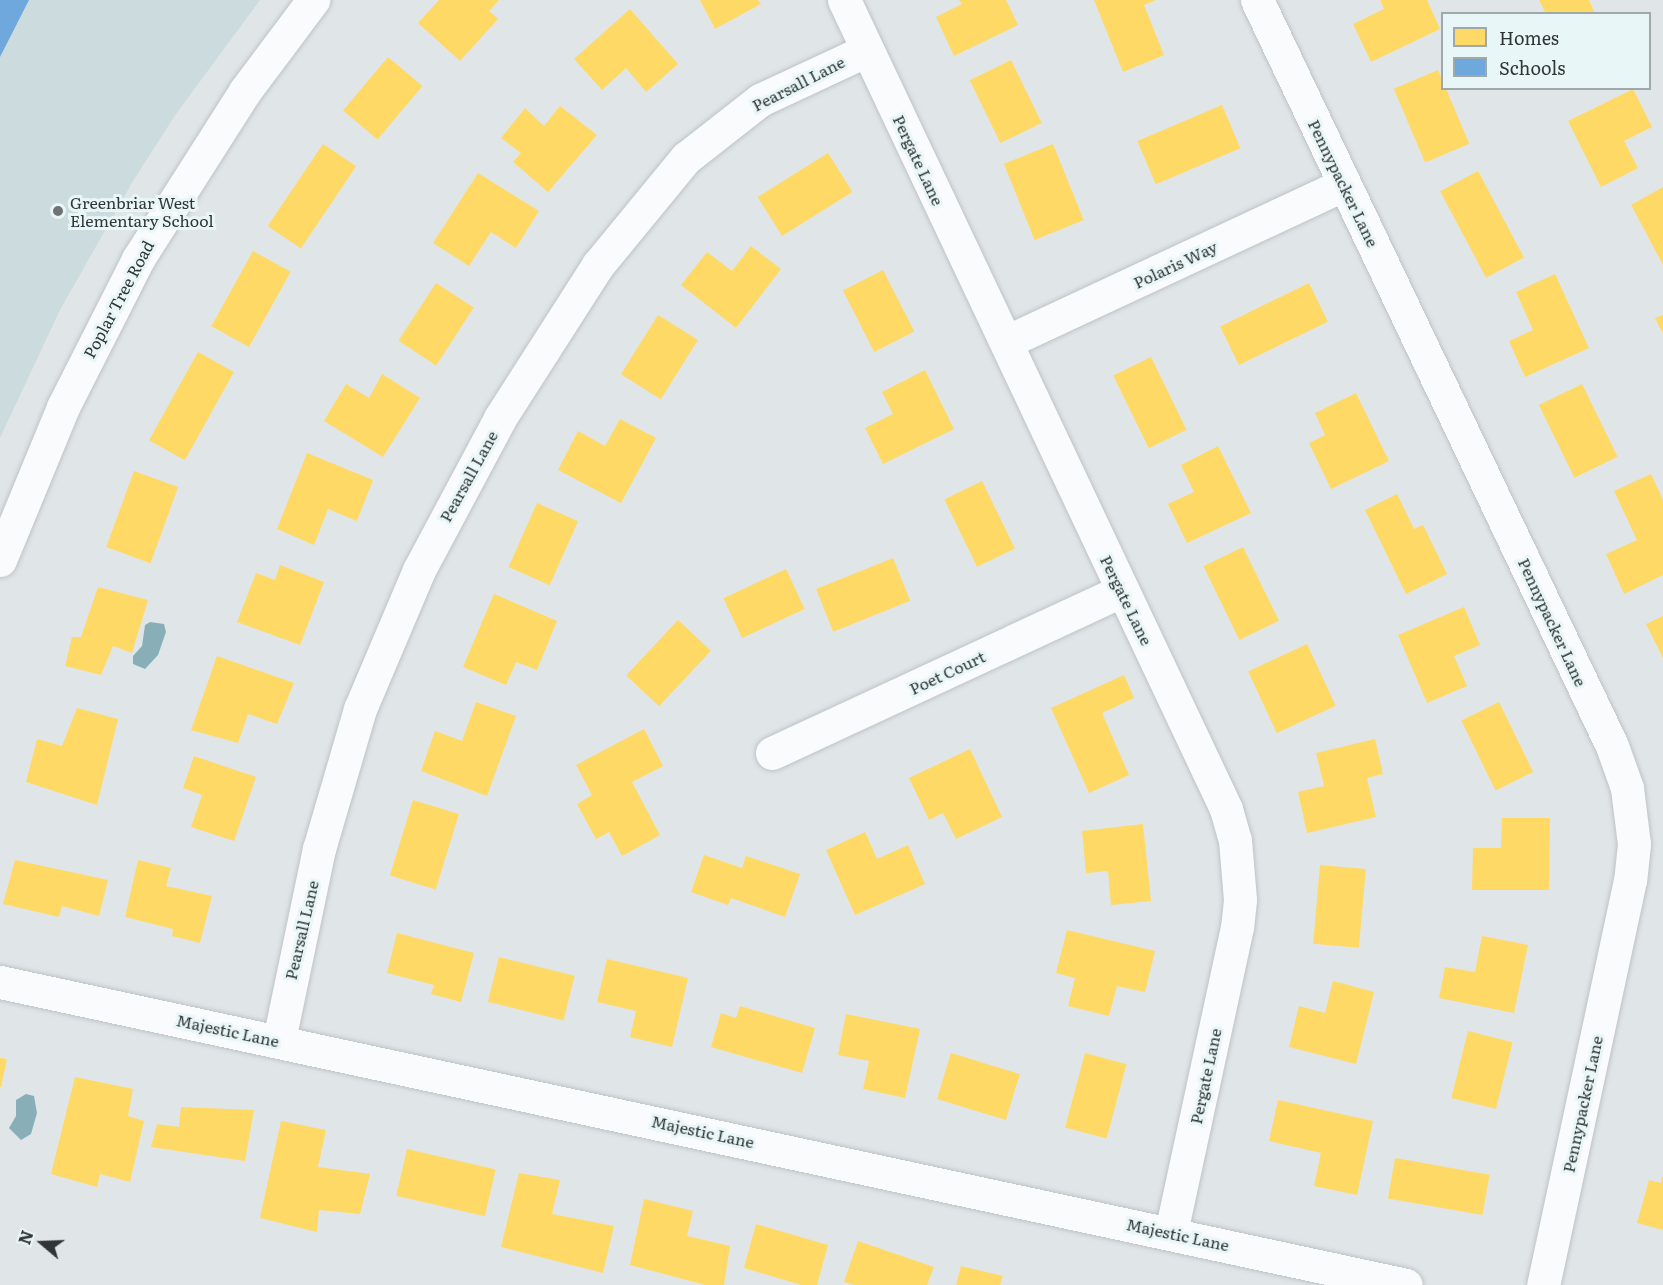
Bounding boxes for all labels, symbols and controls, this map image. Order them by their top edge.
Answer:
legend [1441,12,1651,90]
text: Homes [1499,24,1559,51]
street label: Pearsall Lane [749,51,847,115]
text: Schools [1499,54,1565,81]
street label: Pergate Lane [890,112,948,208]
street label: Pennypacker Lane [1305,116,1383,250]
place label: Greenbriar West Elementary School [70,192,214,230]
marker: Greenbriar West Elementary School [51,204,65,218]
street label: Polaris Way [1130,236,1220,292]
street label: Poplar Tree Road [79,237,157,361]
street label: Pearsall Lane [435,427,501,525]
street label: Pergate Lane [1097,552,1157,648]
street label: Pennypacker Lane [1515,555,1591,689]
street label: Poet Court [906,646,988,698]
street label: Pearsall Lane [280,879,322,981]
street label: Majestic Lane [175,1010,281,1050]
street label: Pergate Lane [1185,1026,1225,1126]
street label: Pennypacker Lane [1558,1034,1606,1174]
street label: Majestic Lane [650,1111,756,1151]
north arrow [12,1213,72,1273]
street label: Majestic Lane [1125,1214,1231,1254]
text: N [11,1227,39,1247]

